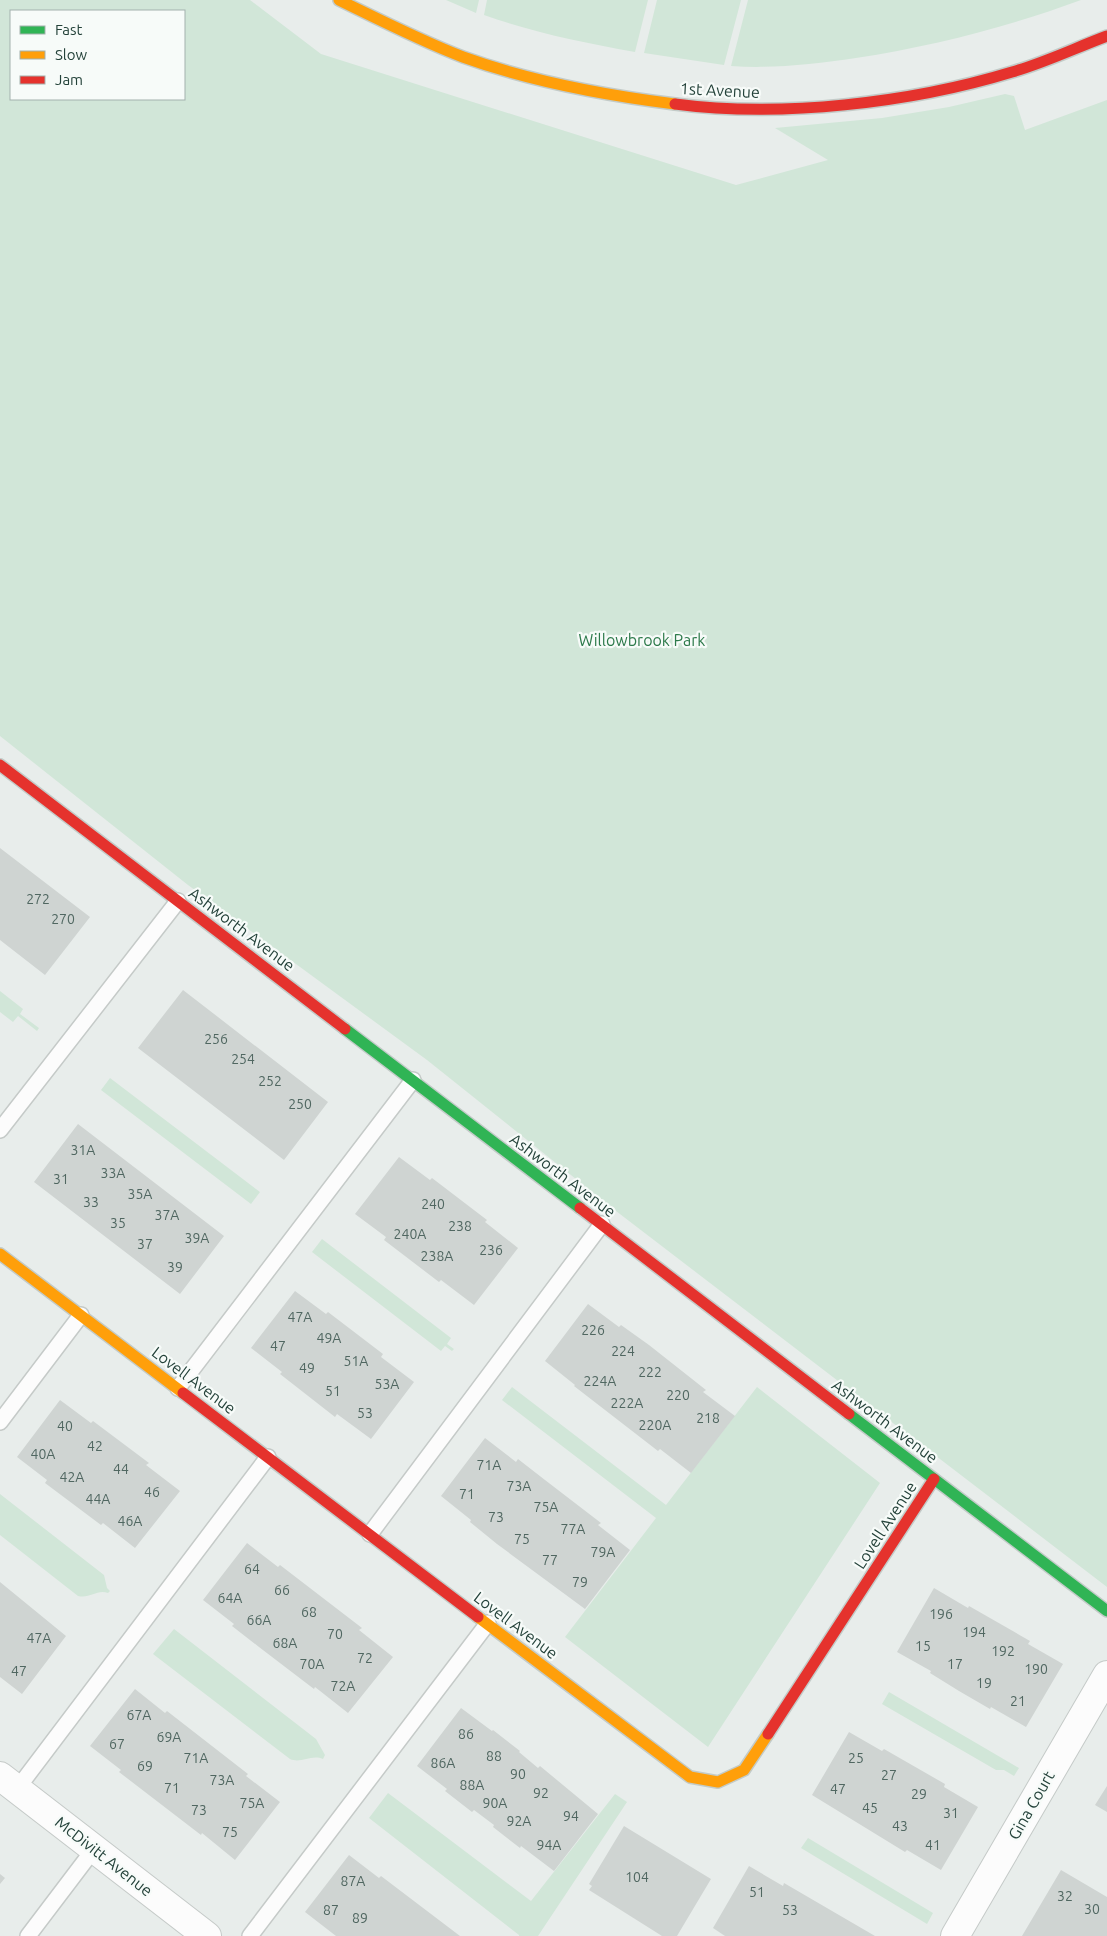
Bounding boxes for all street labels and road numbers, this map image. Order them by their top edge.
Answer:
street label: 1st Avenue [680,79,760,101]
street label: Ashworth Avenue [186,883,298,975]
street label: Ashworth Avenue [507,1129,619,1221]
street label: Lovell Avenue [149,1343,239,1417]
street label: Ashworth Avenue [829,1375,941,1467]
street label: Lovell Avenue [850,1478,920,1572]
street label: Lovell Avenue [471,1588,561,1662]
street label: Gina Court [1004,1767,1058,1842]
street label: McDivitt Avenue [52,1812,156,1900]

